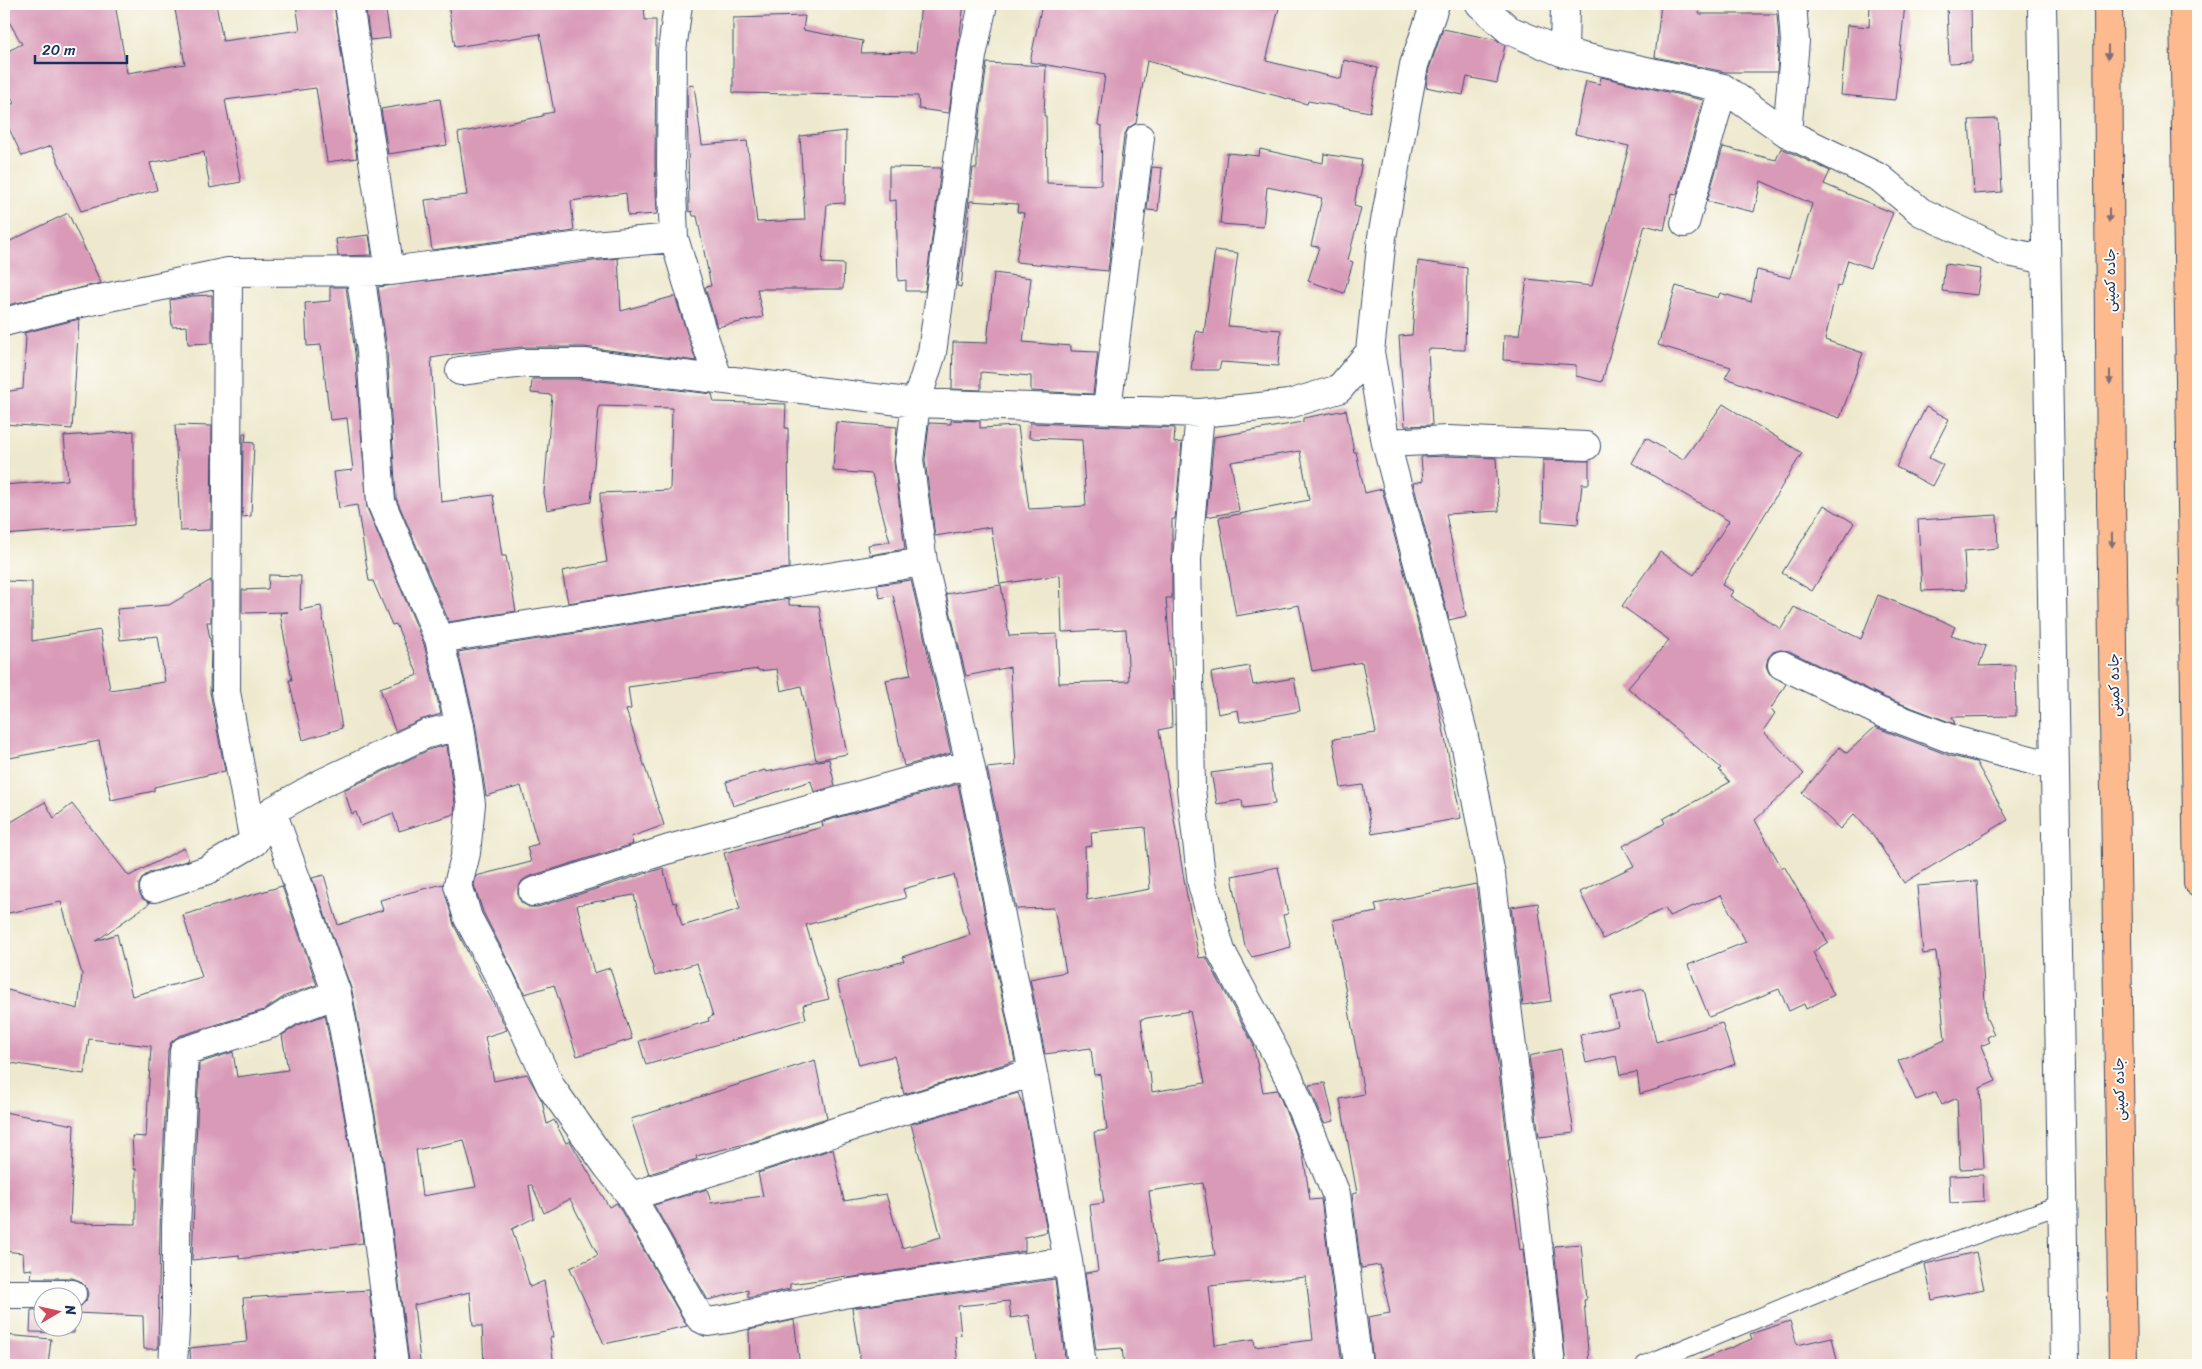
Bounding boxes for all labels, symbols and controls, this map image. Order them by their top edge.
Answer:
scale bar [35,32,128,64]
text: 20 m [42,37,76,63]
one-way arrow [2104,45,2112,61]
one-way arrow [2105,207,2113,223]
street label: جاده کمپنی [2098,248,2123,312]
one-way arrow [2106,370,2114,386]
one-way arrow [2108,532,2116,548]
street label: جاده کمپنی [2101,653,2128,717]
street label: جاده کمپنی [2106,1057,2133,1121]
north arrow [32,1286,82,1336]
text: N [57,1302,83,1317]

